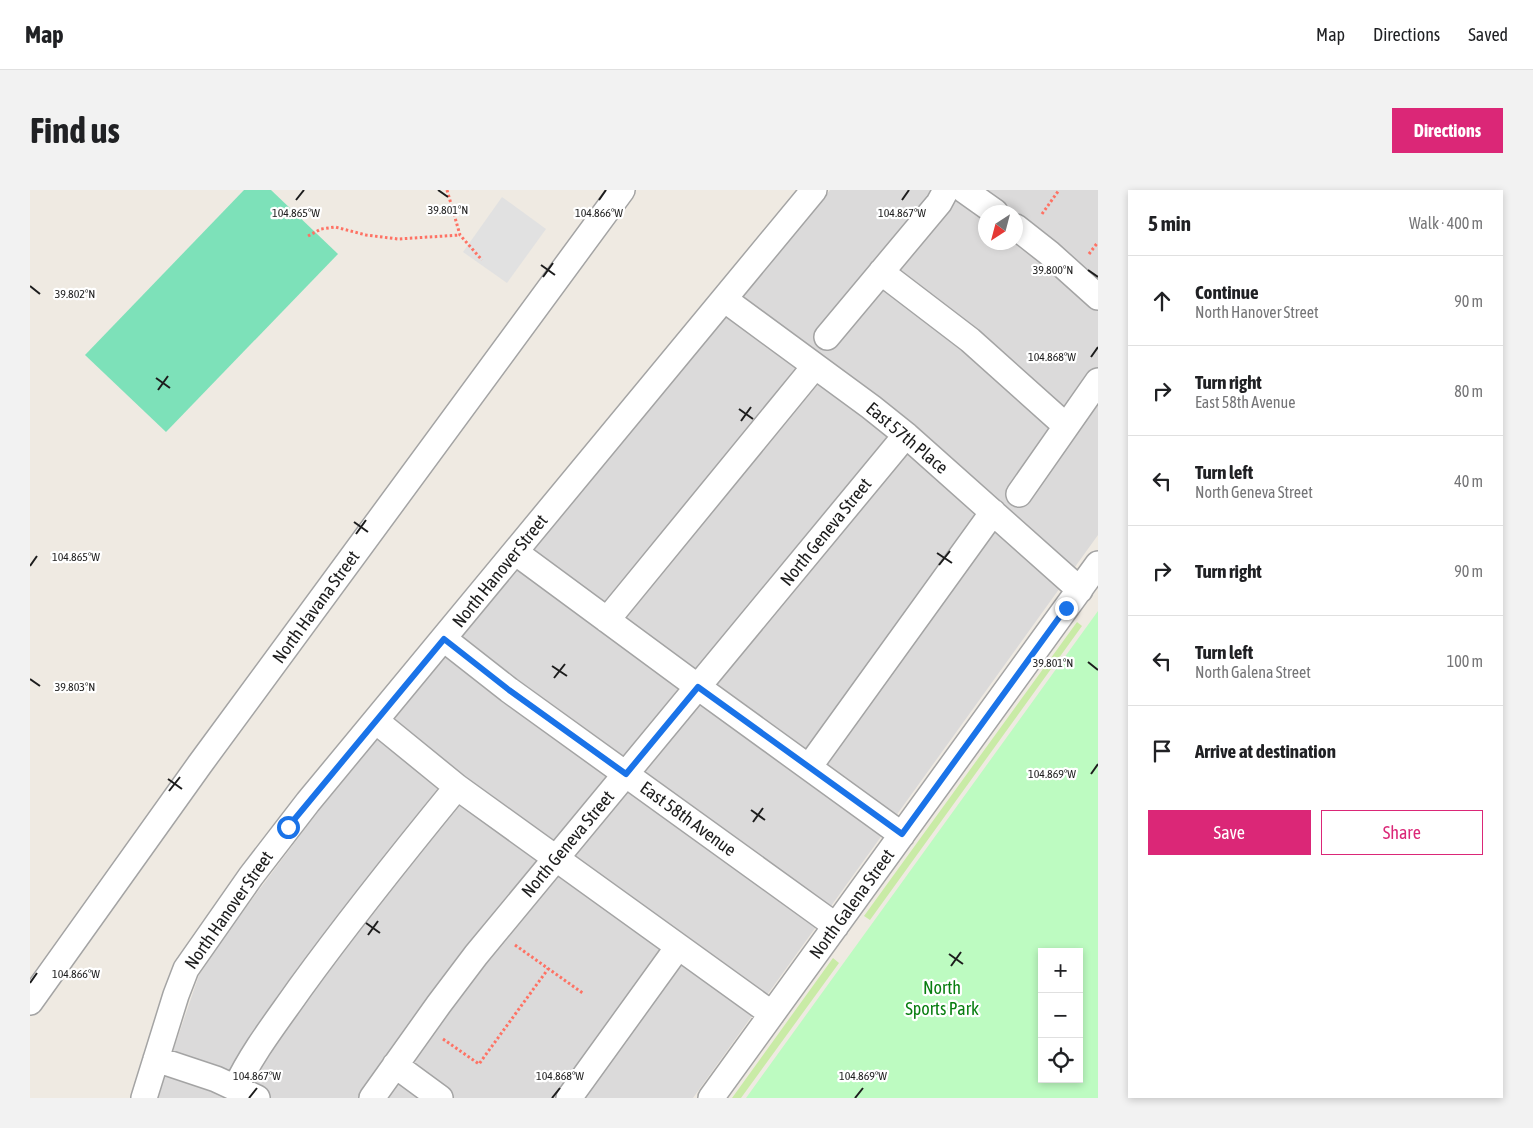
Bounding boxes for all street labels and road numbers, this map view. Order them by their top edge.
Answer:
street label: East 57th Place [862,397,952,478]
street label: North Geneva Street [776,474,875,590]
street label: North Hanover Street [448,510,552,631]
street label: North Havana Street [268,546,363,667]
street label: East 58th Avenue [636,777,740,860]
street label: North Geneva Street [517,786,618,901]
street label: North Galena Street [805,845,898,963]
street label: North Hanover Street [180,847,277,973]

